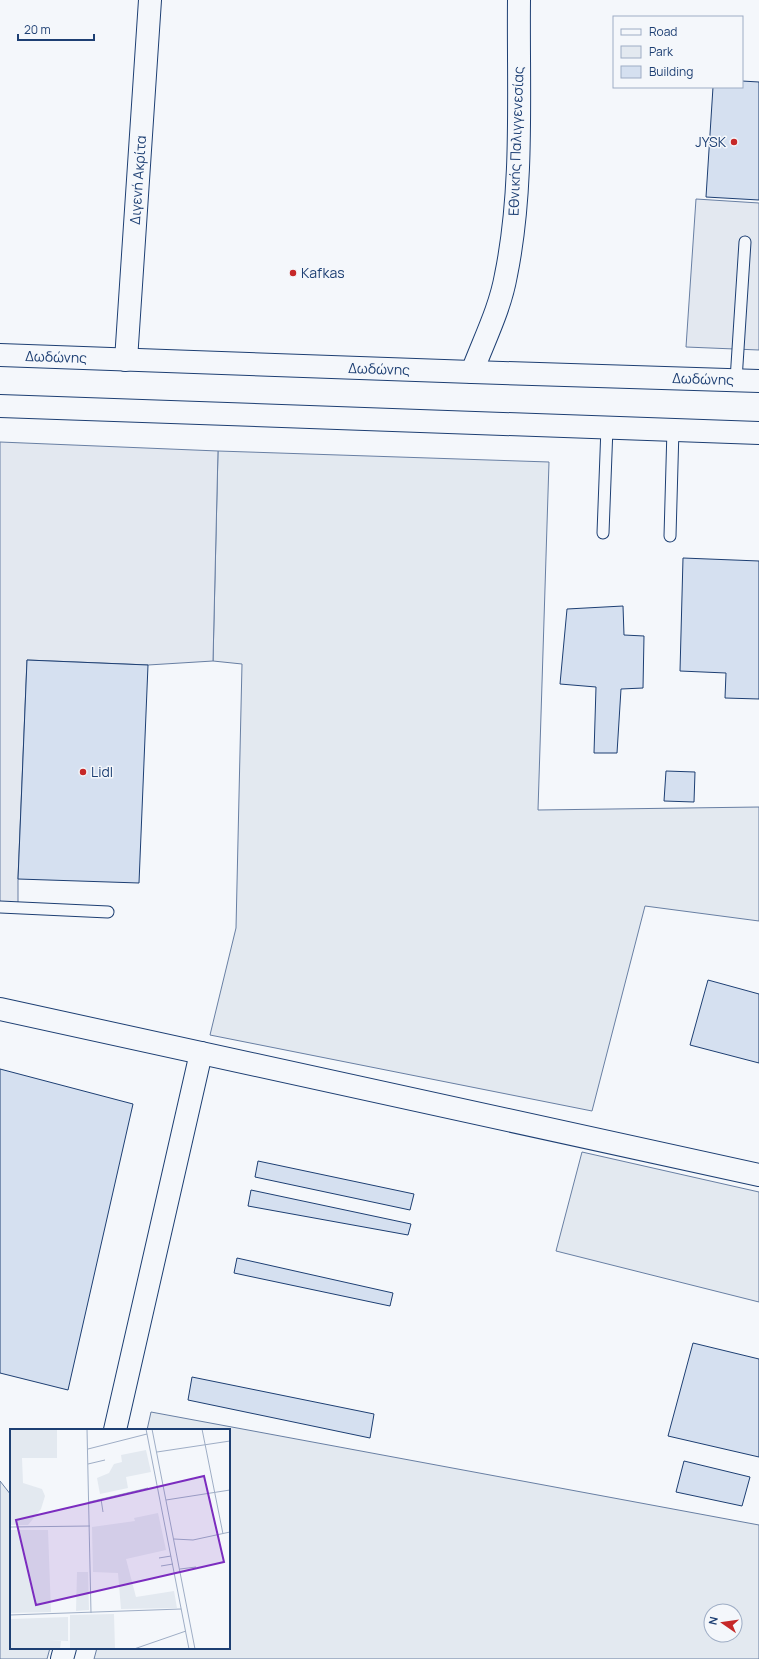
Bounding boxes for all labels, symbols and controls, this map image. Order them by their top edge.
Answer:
scale bar [18,16,94,42]
legend [613,16,743,88]
text: 20 m [24,21,51,38]
text: Road [649,23,677,40]
text: Park [649,43,674,60]
text: Building [649,63,693,80]
street label: Εθνικής Παλιγγενεσίας [503,66,528,216]
place label: JYSK [695,132,727,151]
street label: Διγενή Ακρίτα [125,135,150,225]
marker: JYSK [729,137,739,147]
place label: Kafkas [301,263,345,282]
marker: Kafkas [288,268,298,278]
street label: Δωδώνης [25,346,87,367]
street label: Δωδώνης [348,358,410,379]
street label: Δωδώνης [672,368,734,389]
place label: Lidl [91,762,113,781]
marker: Lidl [78,767,88,777]
inset map [10,1429,230,1649]
north arrow [703,1603,743,1643]
text: N [705,1615,721,1626]

